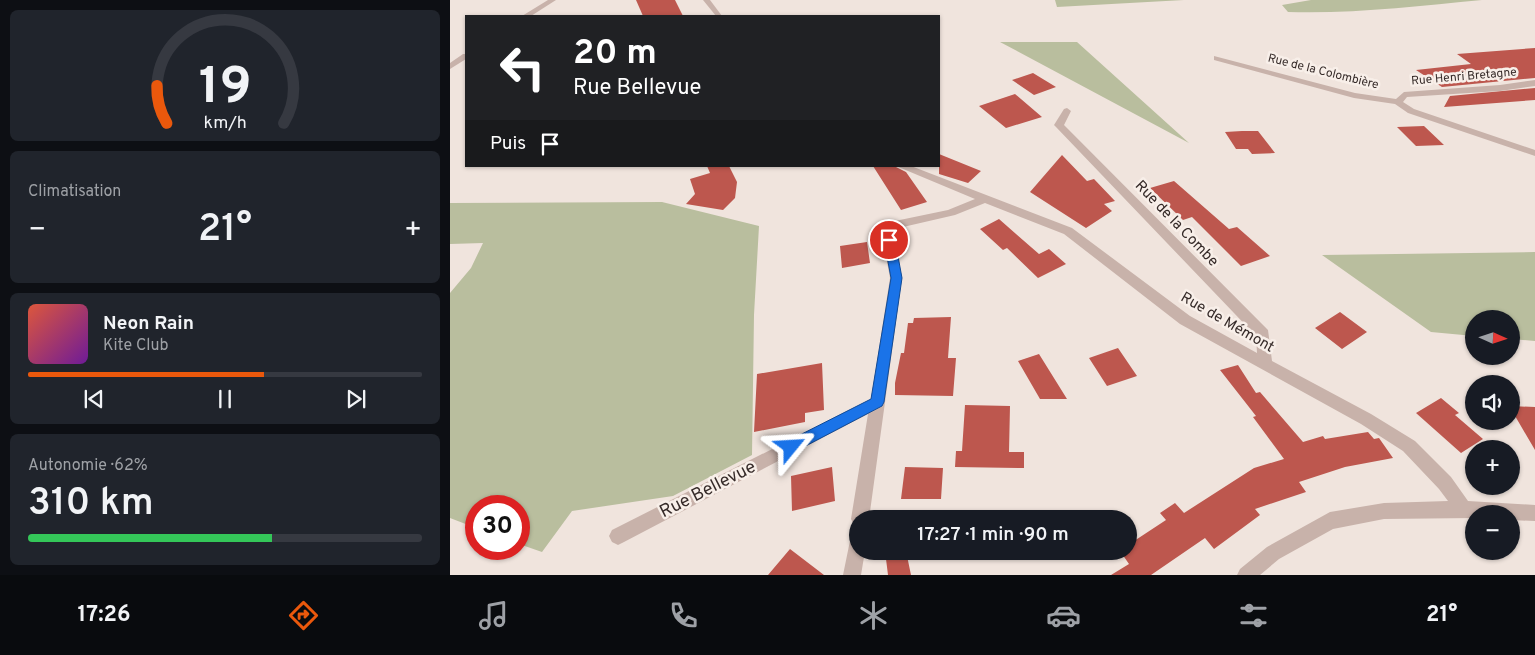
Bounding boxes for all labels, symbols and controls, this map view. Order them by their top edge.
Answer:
text: 20 m [573,32,657,76]
icon: left [490,35,555,100]
street label: Rue de la Colombière [1266,50,1380,94]
text: 19 [199,56,251,122]
street label: Rue Henri Bretagne [1411,64,1517,90]
text: Rue Bellevue [573,75,701,102]
text: km/h [203,112,247,135]
icon: arrive [536,130,564,158]
text: Puis [490,132,526,156]
street label: Rue de la Combe [1130,177,1222,271]
text: Climatisation [28,182,121,202]
text: 21° [198,206,252,255]
text: − [28,213,46,249]
text: + [404,213,422,249]
pin [868,219,910,261]
icon: arrive [875,226,903,254]
street label: Rue de Mémont [1177,289,1277,357]
north arrow [1465,310,1520,365]
map controls [1465,310,1520,560]
text: Neon Rain [103,312,194,336]
text: Kite Club [103,336,168,356]
button: sound [1465,375,1520,430]
icon: previous [80,385,108,413]
icon: pause [211,385,239,413]
icon: next [342,385,370,413]
position arrow [764,420,816,472]
button: + [1465,440,1520,495]
text: Autonomie · 62% [28,456,148,476]
street label: Rue Bellevue [656,456,760,524]
text: 310 km [28,480,154,529]
speed limit sign: 30 [465,495,530,560]
button: − [1465,505,1520,560]
text: 17:27 · 1 min · 90 m [917,523,1069,547]
icon: directions [286,598,321,633]
icon: music [476,598,511,633]
icon: phone [666,598,701,633]
icon: climate [856,598,891,633]
icon: car [1046,598,1081,633]
icon: filters [1236,598,1271,633]
text: 17:26 [78,602,130,629]
text: 21° [1426,602,1457,629]

